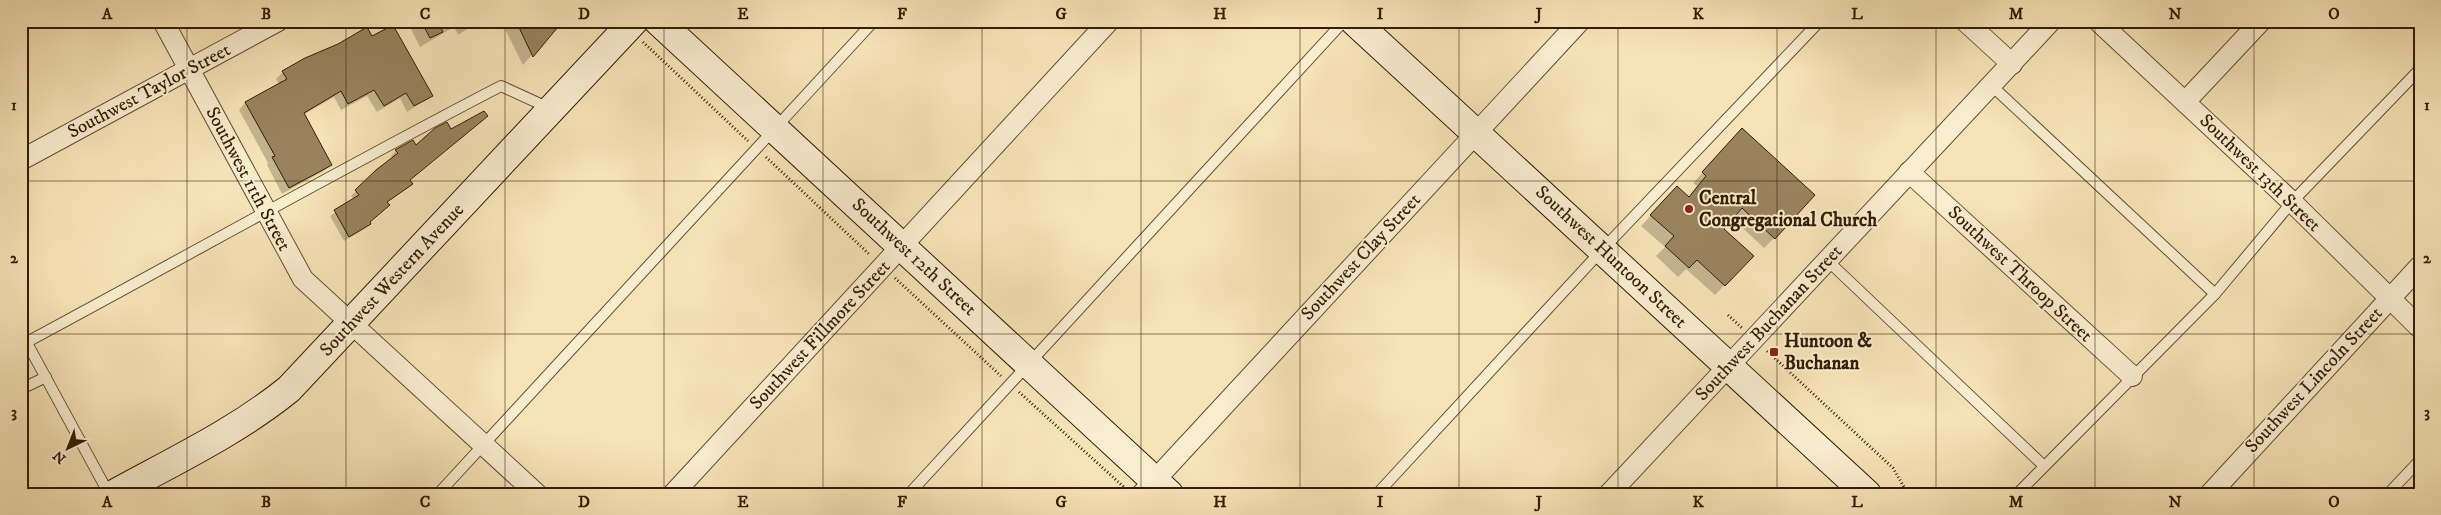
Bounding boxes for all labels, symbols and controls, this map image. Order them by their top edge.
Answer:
text: A [101,4,113,24]
text: B [261,4,271,24]
text: C [420,4,430,24]
text: D [578,4,590,24]
text: E [737,4,749,24]
text: F [897,4,907,24]
text: G [1055,4,1067,24]
text: H [1213,4,1227,24]
text: I [1377,4,1384,24]
text: J [1534,4,1543,24]
text: K [1692,4,1704,24]
text: L [1851,4,1863,24]
text: M [2009,4,2024,24]
text: N [2168,4,2182,24]
text: O [2328,4,2340,24]
street label: Southwest Taylor Street [64,38,234,144]
text: 1 [11,95,17,115]
text: 1 [2424,95,2430,115]
street label: Southwest 11th Street [200,103,296,255]
street label: Southwest 13th Street [2194,109,2326,237]
street label: Southwest Huntoon Street [1530,181,1692,333]
place label: Central Congregational Church [1699,187,1878,232]
street label: Southwest Clay Street [1296,189,1426,325]
street label: Southwest 12th Street [847,193,981,321]
street label: Southwest Western Avenue [315,198,469,361]
street label: Southwest Throop Street [1943,201,2097,347]
marker: Central Congregational Church [1683,203,1695,215]
street label: Southwest Buchanan Street [1691,240,1847,406]
text: 2 [10,248,19,268]
text: 2 [2423,248,2432,268]
street label: Southwest Fillmore Street [745,255,895,415]
street label: Southwest Lincoln Street [2240,302,2388,458]
place label: Huntoon & Buchanan [1784,330,1872,375]
marker: Huntoon & Buchanan [1768,346,1780,358]
text: 3 [11,402,17,422]
text: 3 [2424,402,2430,422]
north arrow [42,422,92,472]
text: N [49,446,70,467]
text: A [101,492,113,512]
text: B [261,492,271,512]
text: C [420,492,430,512]
text: D [578,492,590,512]
text: E [737,492,749,512]
text: F [897,492,907,512]
text: G [1055,492,1067,512]
text: H [1213,492,1227,512]
text: I [1377,492,1384,512]
text: J [1534,492,1543,512]
text: K [1692,492,1704,512]
text: L [1851,492,1863,512]
text: M [2009,492,2024,512]
text: N [2168,492,2182,512]
text: O [2328,492,2340,512]

